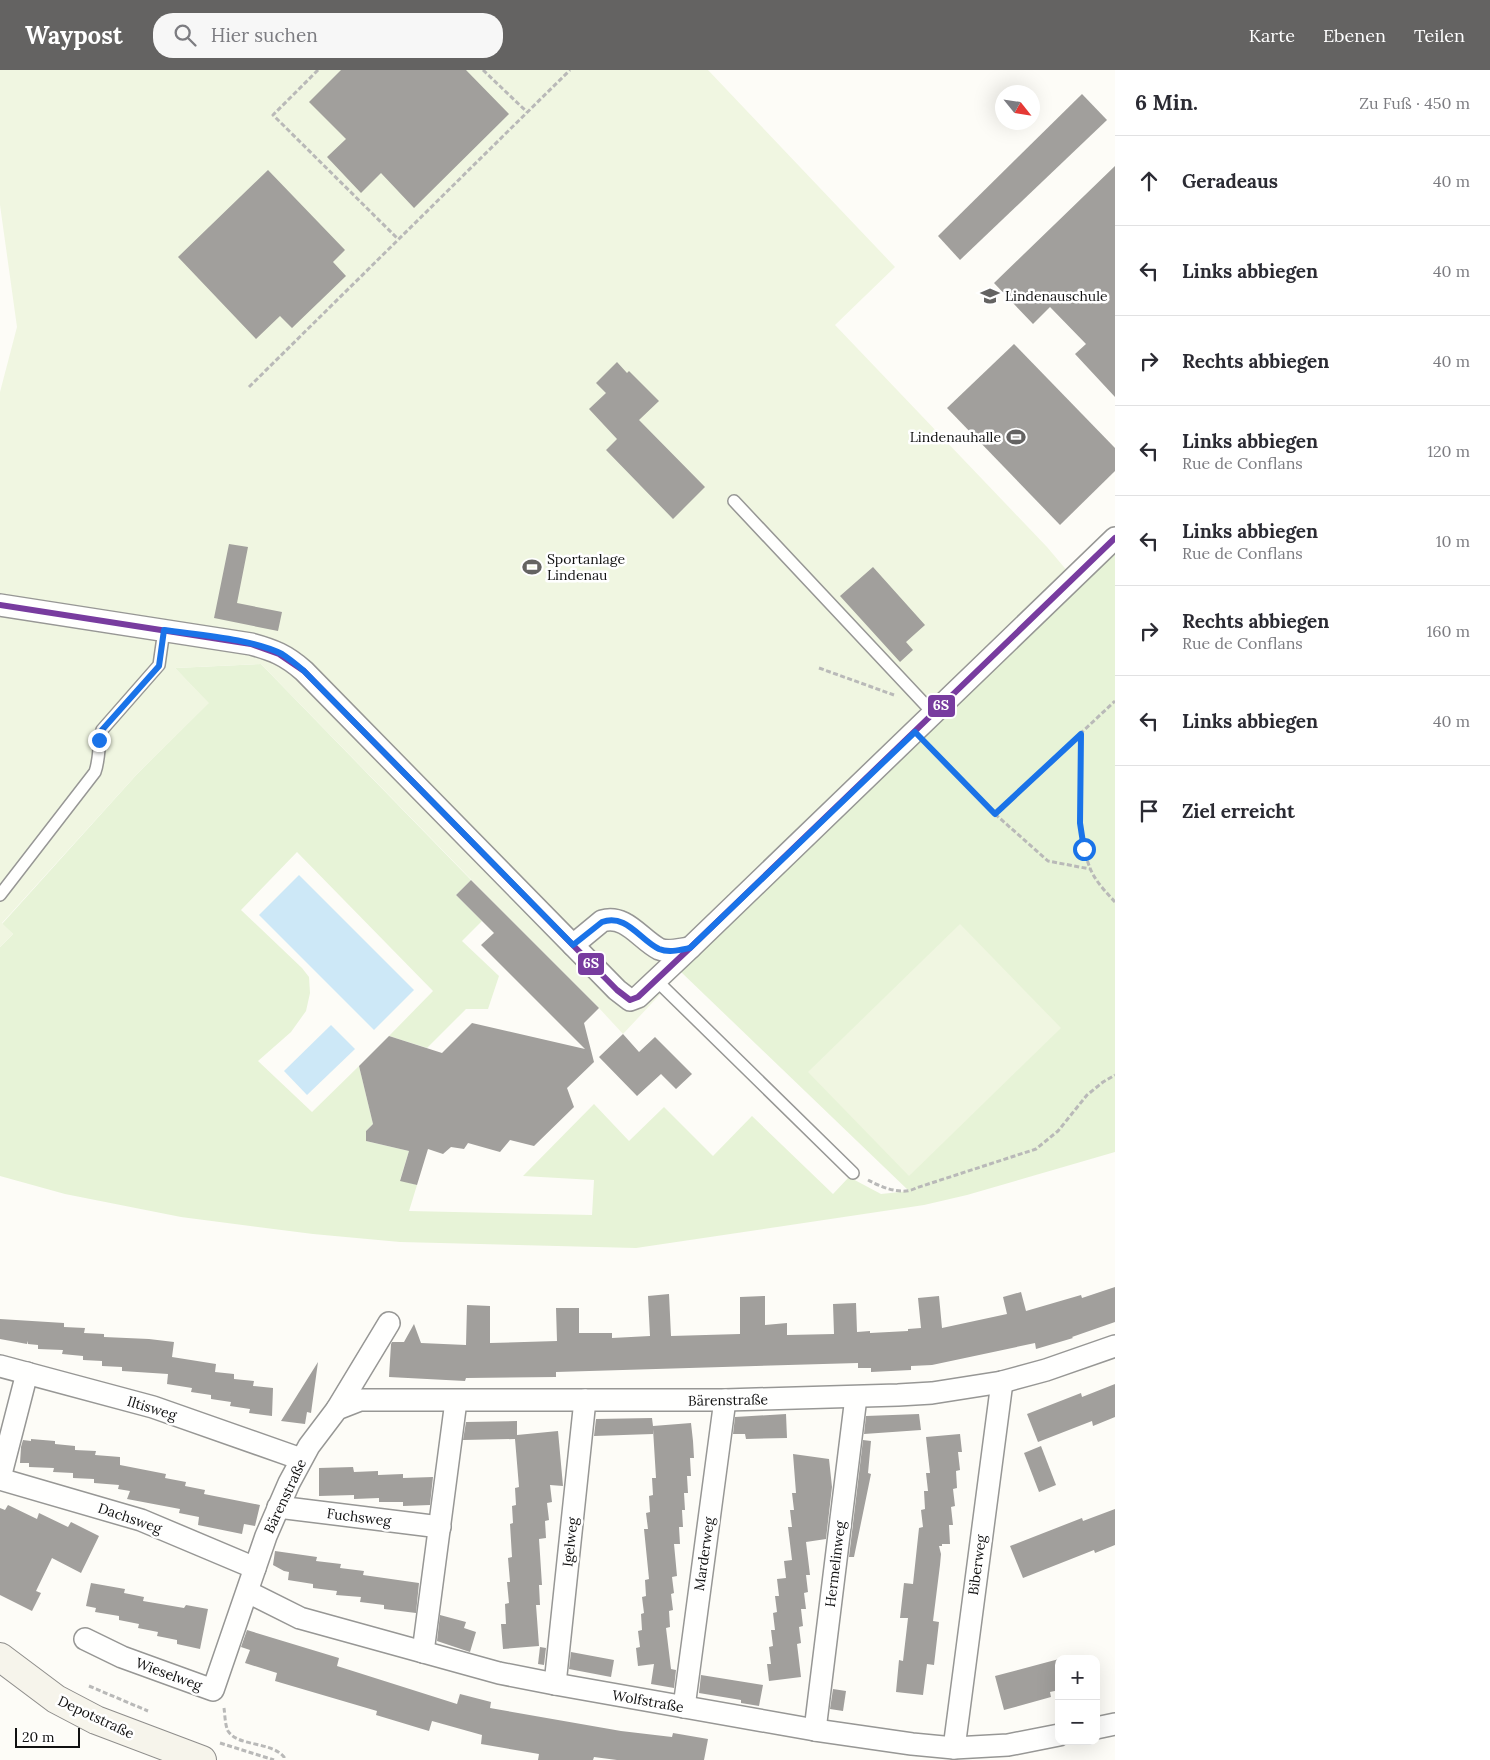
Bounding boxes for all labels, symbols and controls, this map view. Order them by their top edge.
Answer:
search box [153,13,503,58]
text: Waypost [25,20,123,51]
icon: search [171,21,199,49]
text: Hier suchen [211,23,318,47]
text: Karte [1249,24,1295,47]
text: Ebenen [1323,24,1386,47]
text: Teilen [1414,24,1465,47]
north arrow [995,85,1040,130]
text: 6 Min. [1135,89,1198,116]
text: Zu Fuß · 450 m [1359,93,1470,113]
icon: ahead [1135,167,1163,195]
text: Geradeaus [1182,169,1278,193]
text: 40 m [1433,171,1470,191]
icon: left [1135,257,1163,285]
text: Links abbiegen [1182,259,1318,283]
text: 40 m [1433,261,1470,281]
school or university icon: Lindenauschule [979,285,1001,307]
place label: Lindenauschule [1005,287,1108,305]
icon: right [1135,347,1163,375]
text: Rechts abbiegen [1182,349,1329,373]
text: 40 m [1433,351,1470,371]
sports icon: Lindenauhalle [1005,426,1027,448]
place label: Lindenauhalle [910,428,1001,446]
text: Links abbiegen [1182,429,1318,453]
icon: left [1135,437,1163,465]
text: 120 m [1427,441,1470,461]
text: Rue de Conflans [1182,453,1303,473]
text: Links abbiegen [1182,519,1318,543]
icon: left [1135,527,1163,555]
text: 10 m [1436,531,1470,551]
text: Rue de Conflans [1182,543,1303,563]
place label: Sportanlage Lindenau [547,550,625,584]
sports icon: Sportanlage Lindenau [521,556,543,578]
text: Rechts abbiegen [1182,609,1329,633]
icon: right [1135,617,1163,645]
text: 160 m [1426,621,1470,641]
text: Rue de Conflans [1182,633,1303,653]
line badge: 6S [927,694,956,718]
text: 6S [933,696,949,714]
icon: left [1135,707,1163,735]
text: Links abbiegen [1182,709,1318,733]
text: 40 m [1433,711,1470,731]
route end [88,729,111,752]
icon: arrive [1135,797,1163,825]
text: Ziel erreicht [1182,799,1295,823]
route start [1073,838,1096,861]
line badge: 6S [577,952,605,976]
text: 6S [583,954,599,972]
street label: Bärenstraße [688,1390,769,1410]
street label: Iltisweg [125,1392,179,1424]
street label: Bärenstraße [260,1455,310,1536]
street label: Dachsweg [96,1499,165,1537]
street label: Fuchsweg [326,1504,392,1530]
street label: Igelweg [558,1516,582,1568]
street label: Marderweg [690,1516,718,1592]
street label: Hermelinweg [821,1520,849,1608]
street label: Biberweg [964,1533,990,1596]
street label: Wieselweg [133,1654,205,1694]
map controls [1055,1655,1100,1745]
button: + [1055,1655,1100,1700]
street label: Wolfstraße [611,1686,686,1716]
street label: Depotstraße [55,1691,137,1743]
button: − [1055,1700,1100,1745]
scale bar [15,1725,80,1748]
text: 20 m [22,1728,54,1746]

